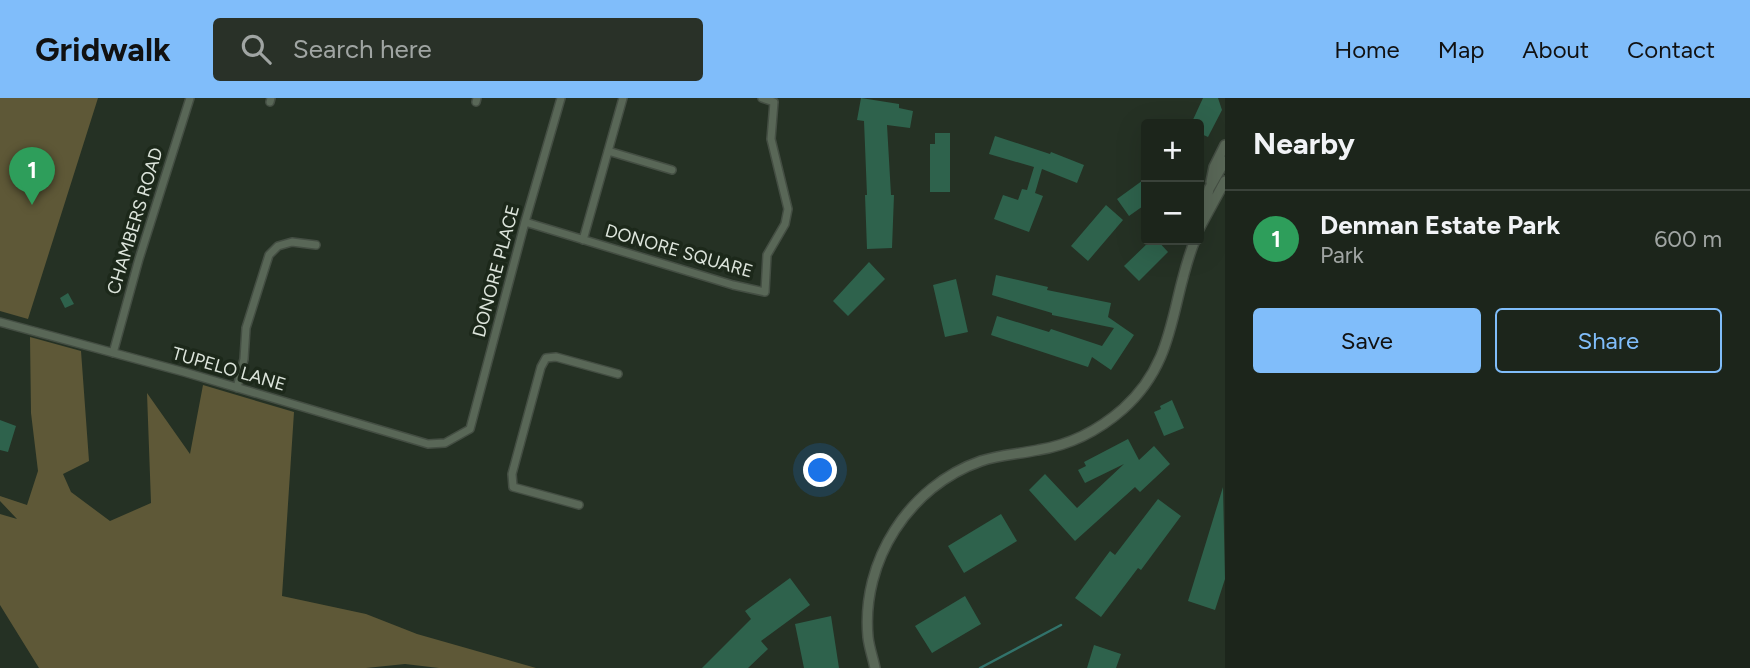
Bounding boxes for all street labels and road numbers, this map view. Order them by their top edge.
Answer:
street label: CHAMBERS ROAD [102,145,168,297]
street label: DONORE PLACE [468,203,524,339]
street label: DONORE SQUARE [603,219,755,283]
street label: TUPELO LANE [170,342,288,396]

